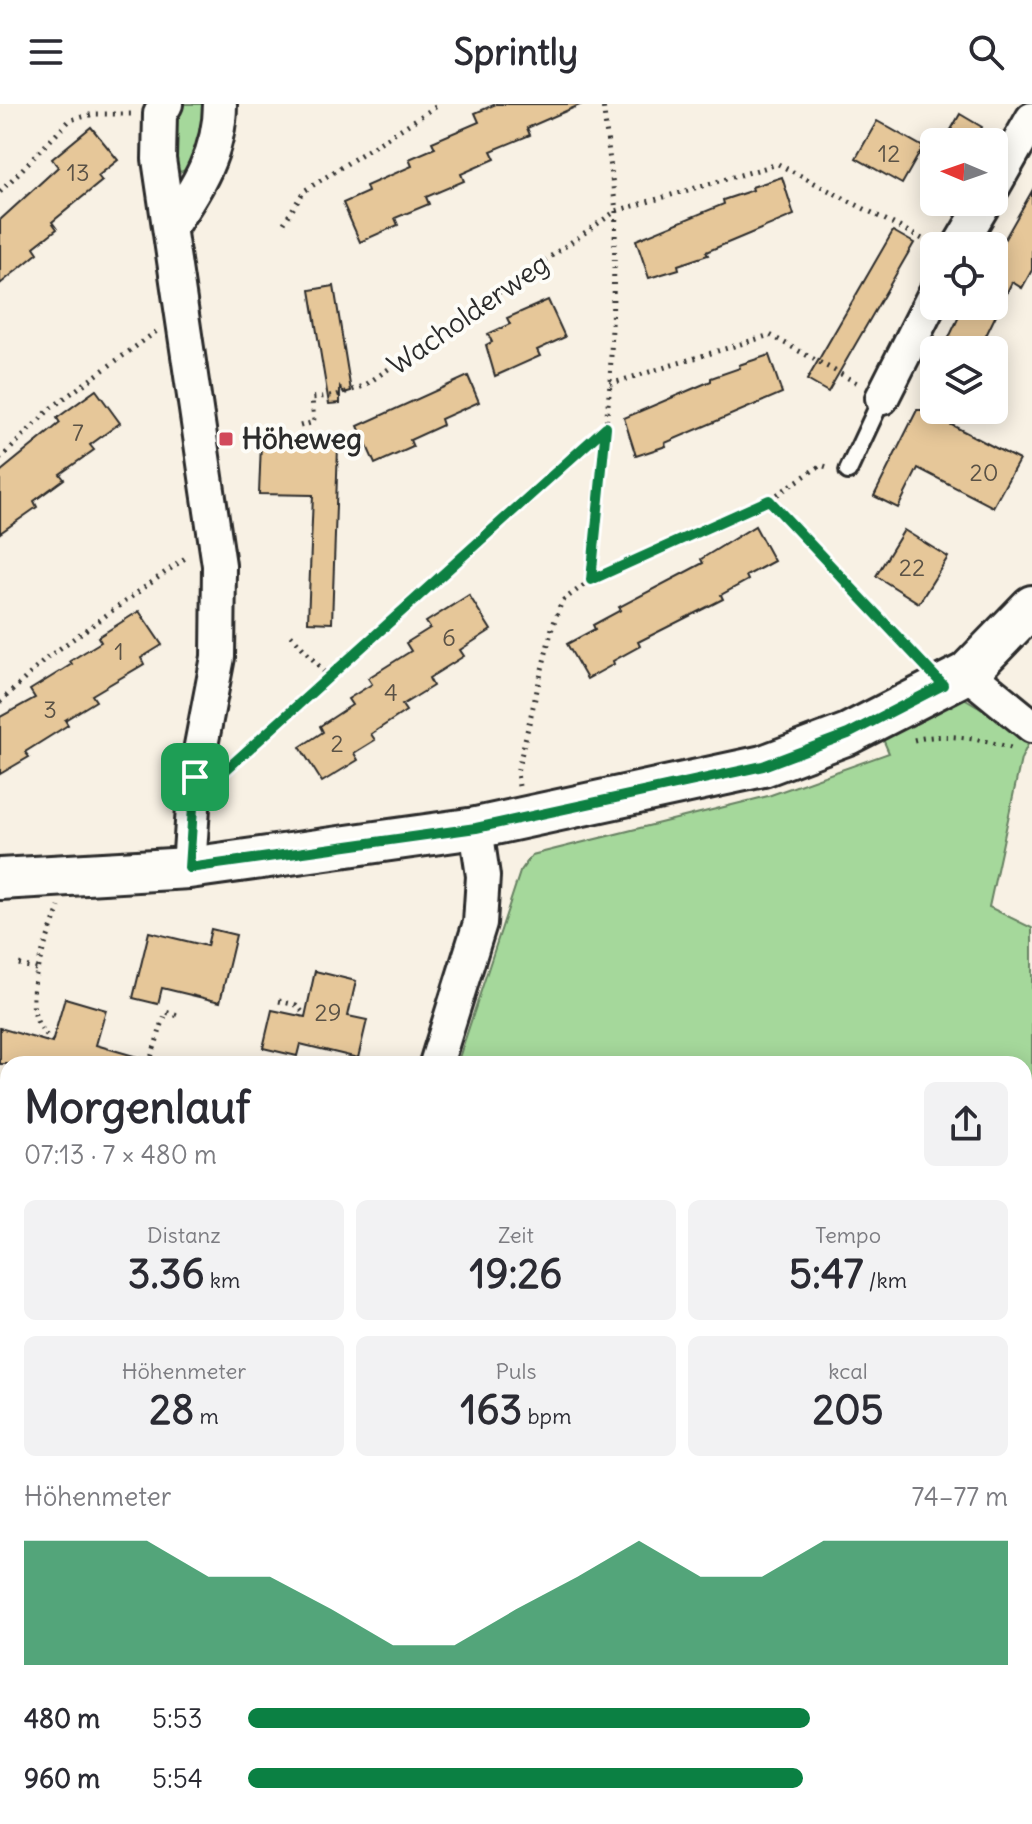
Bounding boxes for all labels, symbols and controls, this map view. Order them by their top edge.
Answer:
icon: menu [24,30,68,74]
text: Sprintly [454,30,578,75]
icon: search [964,30,1008,74]
north arrow [920,128,1008,216]
map controls [920,128,1008,424]
house number: 12 [878,138,900,168]
house number: 13 [66,157,90,187]
button: locate [920,232,1008,320]
street label: Wacholderweg [381,245,555,383]
button: layers [920,336,1008,424]
house number: 7 [72,417,84,447]
place label: Höheweg [242,421,362,457]
marker: Höheweg [217,430,235,448]
house number: 20 [970,457,998,487]
house number: 22 [899,552,925,582]
house number: 6 [442,622,456,652]
house number: 1 [114,636,124,666]
house number: 4 [384,677,398,707]
house number: 3 [43,694,57,724]
house number: 2 [330,728,344,758]
pin [161,743,229,811]
icon: arrive [173,755,217,799]
house number: 29 [315,997,341,1027]
text: Morgenlauf [24,1080,250,1135]
button: share [924,1082,1008,1166]
text: 07:13 · 7 × 480 m [24,1138,217,1171]
text: Distanz [147,1221,221,1249]
text: Zeit [498,1221,534,1249]
text: Tempo [815,1221,881,1249]
text: 3.36 [128,1249,205,1299]
text: 19:26 [470,1249,562,1299]
text: 5:47 [789,1249,863,1299]
text: km [205,1266,240,1294]
text: /km [863,1266,907,1294]
text: Höhenmeter [122,1357,246,1385]
text: Puls [495,1357,537,1385]
text: kcal [828,1357,868,1385]
text: 28 [149,1385,194,1435]
text: 163 [461,1385,522,1435]
text: 205 [812,1385,884,1435]
text: m [194,1402,219,1430]
text: bpm [522,1402,571,1430]
text: Höhenmeter [24,1480,171,1513]
text: 74–77 m [912,1480,1008,1513]
text: 480 m [24,1702,100,1735]
text: 5:53 [152,1702,203,1735]
text: 960 m [24,1762,100,1795]
text: 5:54 [152,1762,203,1795]

